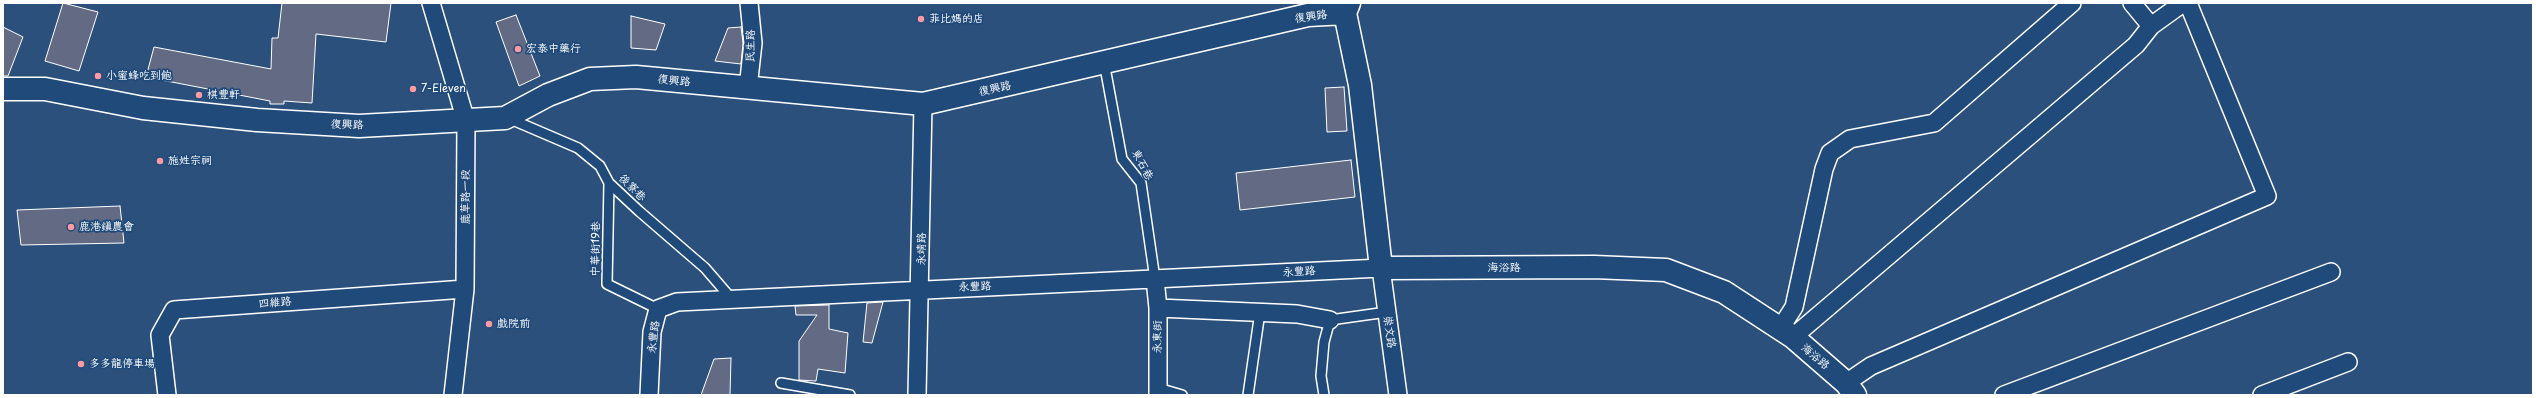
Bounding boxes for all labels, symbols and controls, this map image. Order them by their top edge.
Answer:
street label: 復興路 [1294,8,1328,26]
place label: 菲比媽的店 [929,12,984,26]
marker: 菲比媽的店 [916,14,926,24]
street label: 民生路 [744,29,758,63]
place label: 宏泰中藥行 [526,42,581,56]
marker: 宏泰中藥行 [513,44,523,54]
place label: 小蜜蜂吃到飽 [106,69,172,83]
marker: 小蜜蜂吃到飽 [93,71,103,81]
street label: 復興路 [657,73,691,89]
street label: 復興路 [977,79,1013,99]
place label: 7-Eleven [421,82,466,96]
marker: 7-Eleven [408,84,418,94]
place label: 棋豐軒 [207,88,240,102]
marker: 棋豐軒 [194,90,204,100]
street label: 復興路 [330,118,364,132]
street label: 東石巷 [1128,147,1156,183]
place label: 施姓宗祠 [168,154,212,168]
marker: 施姓宗祠 [155,156,165,166]
street label: 鹿草路一段 [459,170,473,224]
street label: 後寮巷 [616,172,648,204]
place label: 鹿港鎮農會 [79,220,134,234]
street label: 中華街19巷 [589,221,603,277]
marker: 鹿港鎮農會 [66,222,76,232]
street label: 永靖路 [915,232,929,266]
street label: 海浴路 [1488,261,1520,275]
street label: 永豐路 [1282,265,1316,279]
street label: 永豐路 [958,280,992,294]
street label: 四維路 [258,295,292,311]
street label: 崇文路 [1380,315,1398,349]
place label: 戲院前 [497,317,530,331]
marker: 戲院前 [484,319,494,329]
street label: 永豐路 [645,320,663,354]
street label: 永東街 [1151,321,1165,353]
street label: 海浴路 [1798,341,1832,373]
place label: 多多龍停車場 [89,357,155,371]
marker: 多多龍停車場 [76,359,86,369]

